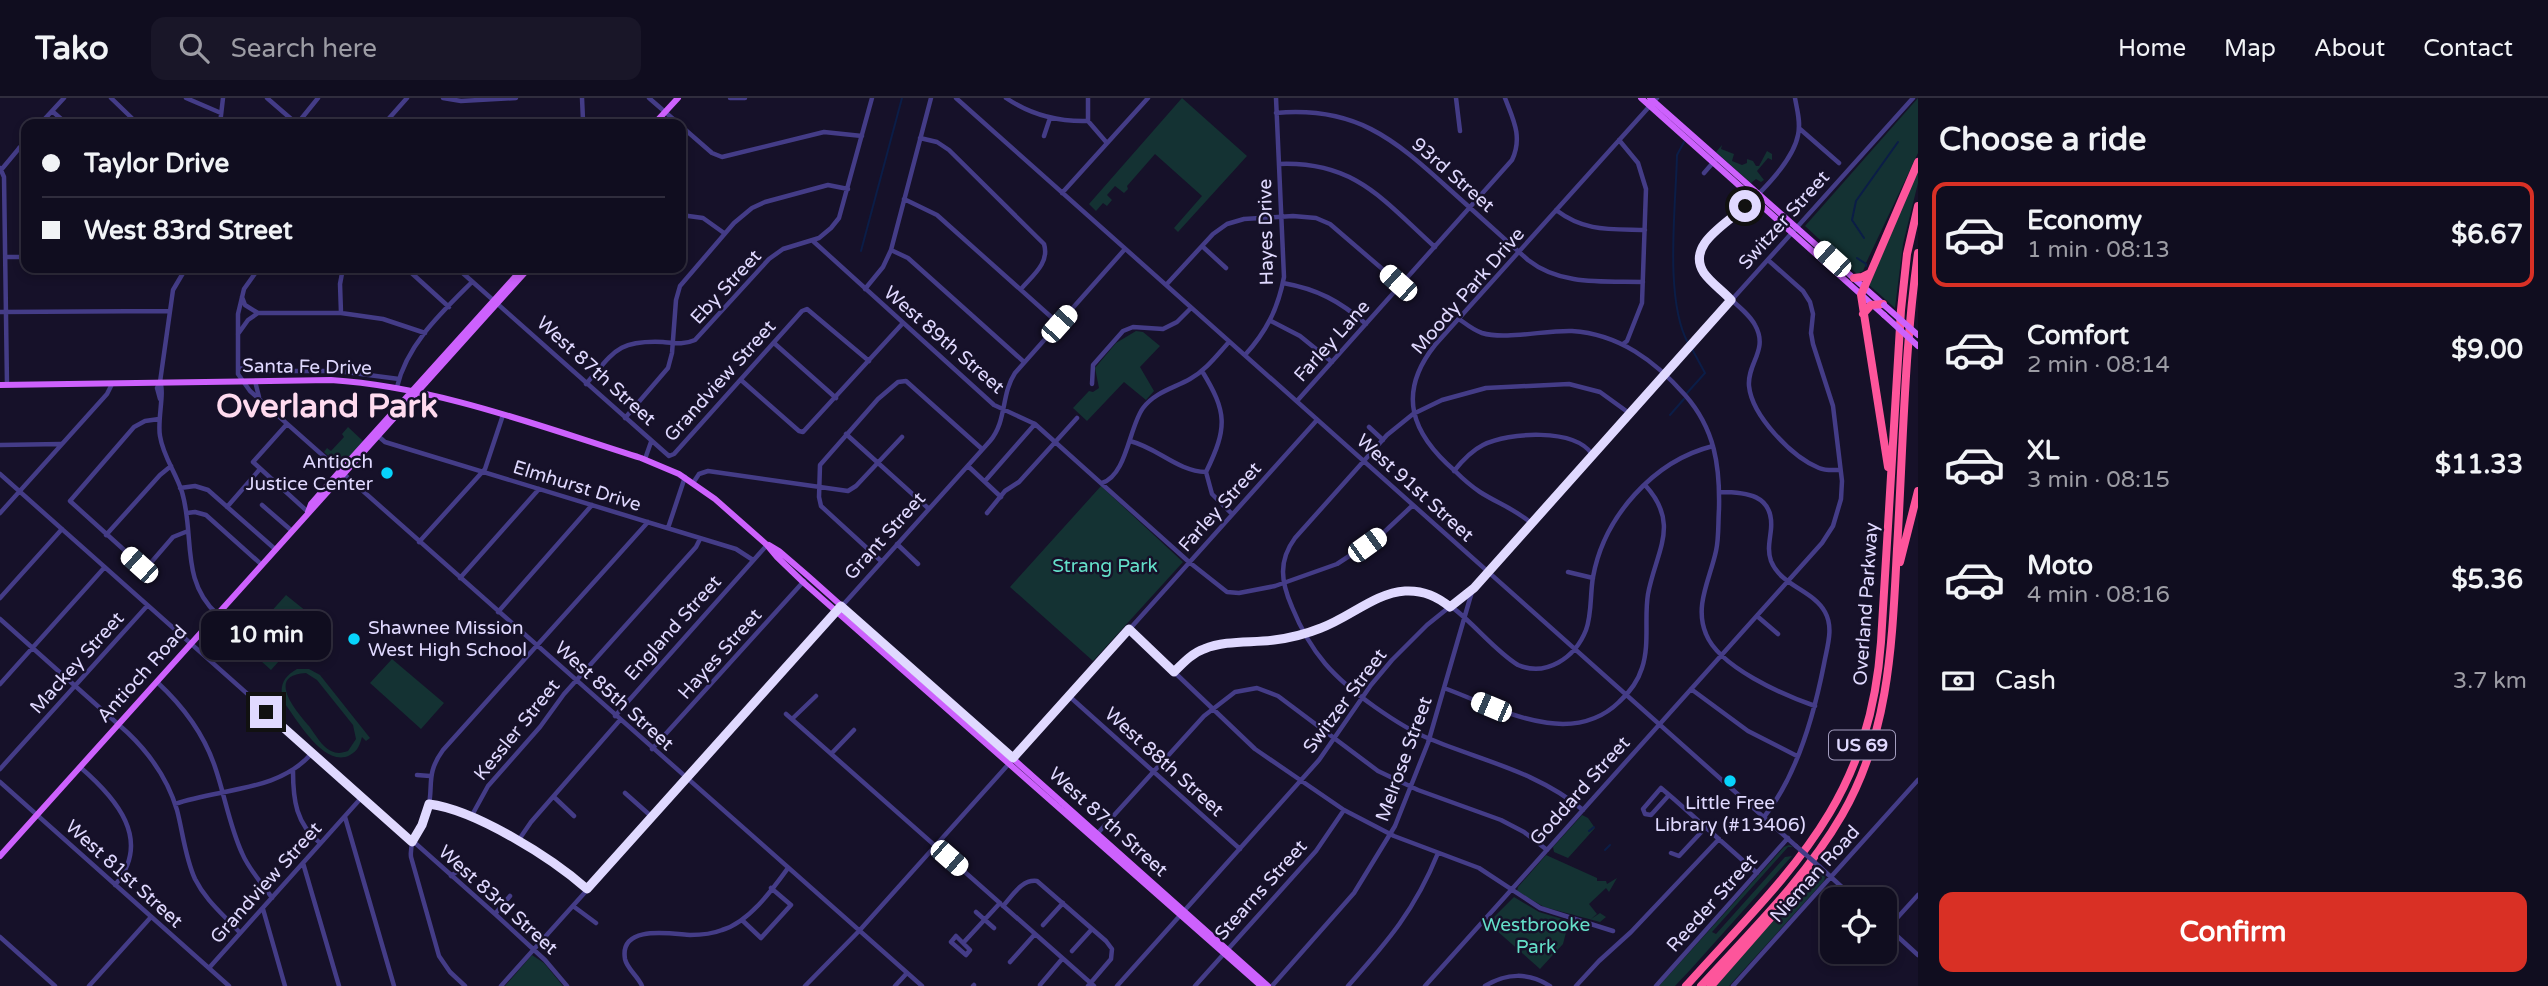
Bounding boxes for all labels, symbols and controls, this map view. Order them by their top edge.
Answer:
search box [151,17,641,80]
text: Tako [35,29,109,68]
icon: search [175,29,213,67]
text: Search here [231,33,377,64]
text: Home [2118,34,2186,63]
text: Map [2224,34,2276,63]
text: About [2314,34,2385,63]
text: Contact [2423,34,2513,63]
text: Choose a ride [1939,121,2146,159]
street label: 93rd Street [1407,133,1499,217]
text: Taylor Drive [84,148,229,179]
street label: Switzer Street [1734,166,1834,274]
street label: Hayes Drive [1254,179,1278,285]
route start [1729,190,1761,222]
icon: car [1943,203,2006,266]
text: Economy [2027,205,2142,236]
text: West 83rd Street [84,215,293,246]
text: $6.67 [2451,219,2523,250]
street label: Moody Park Drive [1407,223,1529,359]
text: 1 min · 08:13 [2027,236,2170,264]
car [1810,237,1855,281]
street label: Eby Street [686,245,766,329]
car [1376,261,1421,305]
street label: West 89th Street [879,282,1009,398]
street label: Farley Lane [1290,296,1374,386]
car [1038,301,1081,347]
street label: West 87th Street [532,312,660,430]
street label: Grandview Street [660,316,780,446]
icon: car [1943,318,2006,381]
text: Comfort [2027,320,2129,351]
text: $9.00 [2451,334,2523,365]
text: 2 min · 08:14 [2027,351,2170,379]
street label: Santa Fe Drive [242,355,372,379]
district label: Overland Park [216,387,438,426]
street label: West 91st Street [1352,430,1478,546]
icon: car [1943,433,2006,496]
text: XL [2027,435,2059,466]
text: $11.33 [2435,449,2523,480]
place label: Antioch Justice Center [246,451,374,495]
street label: Elmhurst Drive [510,456,644,516]
street label: Farley Street [1174,458,1266,556]
marker: Antioch Justice Center [379,465,395,481]
text: 3 min · 08:15 [2027,466,2170,494]
street label: Grant Street [840,488,930,584]
street label: Overland Parkway [1849,522,1883,686]
car [1344,524,1391,566]
car [117,543,162,587]
icon: car [1943,548,2006,611]
text: Moto [2027,550,2093,581]
park label: Strang Park [1052,555,1158,577]
text: $5.36 [2451,564,2523,595]
street label: England Street [620,571,726,685]
text: 4 min · 08:16 [2027,581,2170,609]
street label: Hayes Street [674,604,766,704]
street label: Mackey Street [26,608,128,718]
callout: 10 min [201,610,331,660]
place label: Shawnee Mission West High School [368,617,527,661]
street label: Antioch Road [93,621,191,727]
text: 10 min [228,621,304,649]
marker: Shawnee Mission West High School [346,631,362,647]
street label: West 85th Street [550,637,678,755]
street label: Switzer Street [1299,645,1391,757]
icon: cash [1939,662,1977,700]
text: Cash [1995,665,2056,696]
text: 3.7 km [2453,667,2527,695]
street label: Kessler Street [470,675,564,785]
car [1468,689,1515,725]
street label: Melrose Street [1371,694,1437,824]
route end [250,696,282,728]
street label: West 88th Street [1100,703,1228,821]
road number: US 69 [1829,730,1895,760]
street label: Goddard Street [1525,732,1635,850]
street label: West 87th Street [1044,763,1172,881]
marker: Little Free Library (#13406) [1722,773,1738,789]
place label: Little Free Library (#13406) [1654,792,1806,836]
street label: West 81st Street [61,816,187,932]
street label: Grandview Street [206,818,326,948]
street label: Nieman Road [1766,821,1864,927]
street label: Stearns Street [1210,835,1312,945]
car [927,836,972,880]
street label: West 83rd Street [434,841,562,959]
street label: Reeder Street [1662,849,1762,957]
map controls [1820,887,1897,964]
button: locate [1820,887,1897,964]
button: Confirm [1939,892,2527,972]
park label: Westbrooke Park [1482,914,1590,958]

